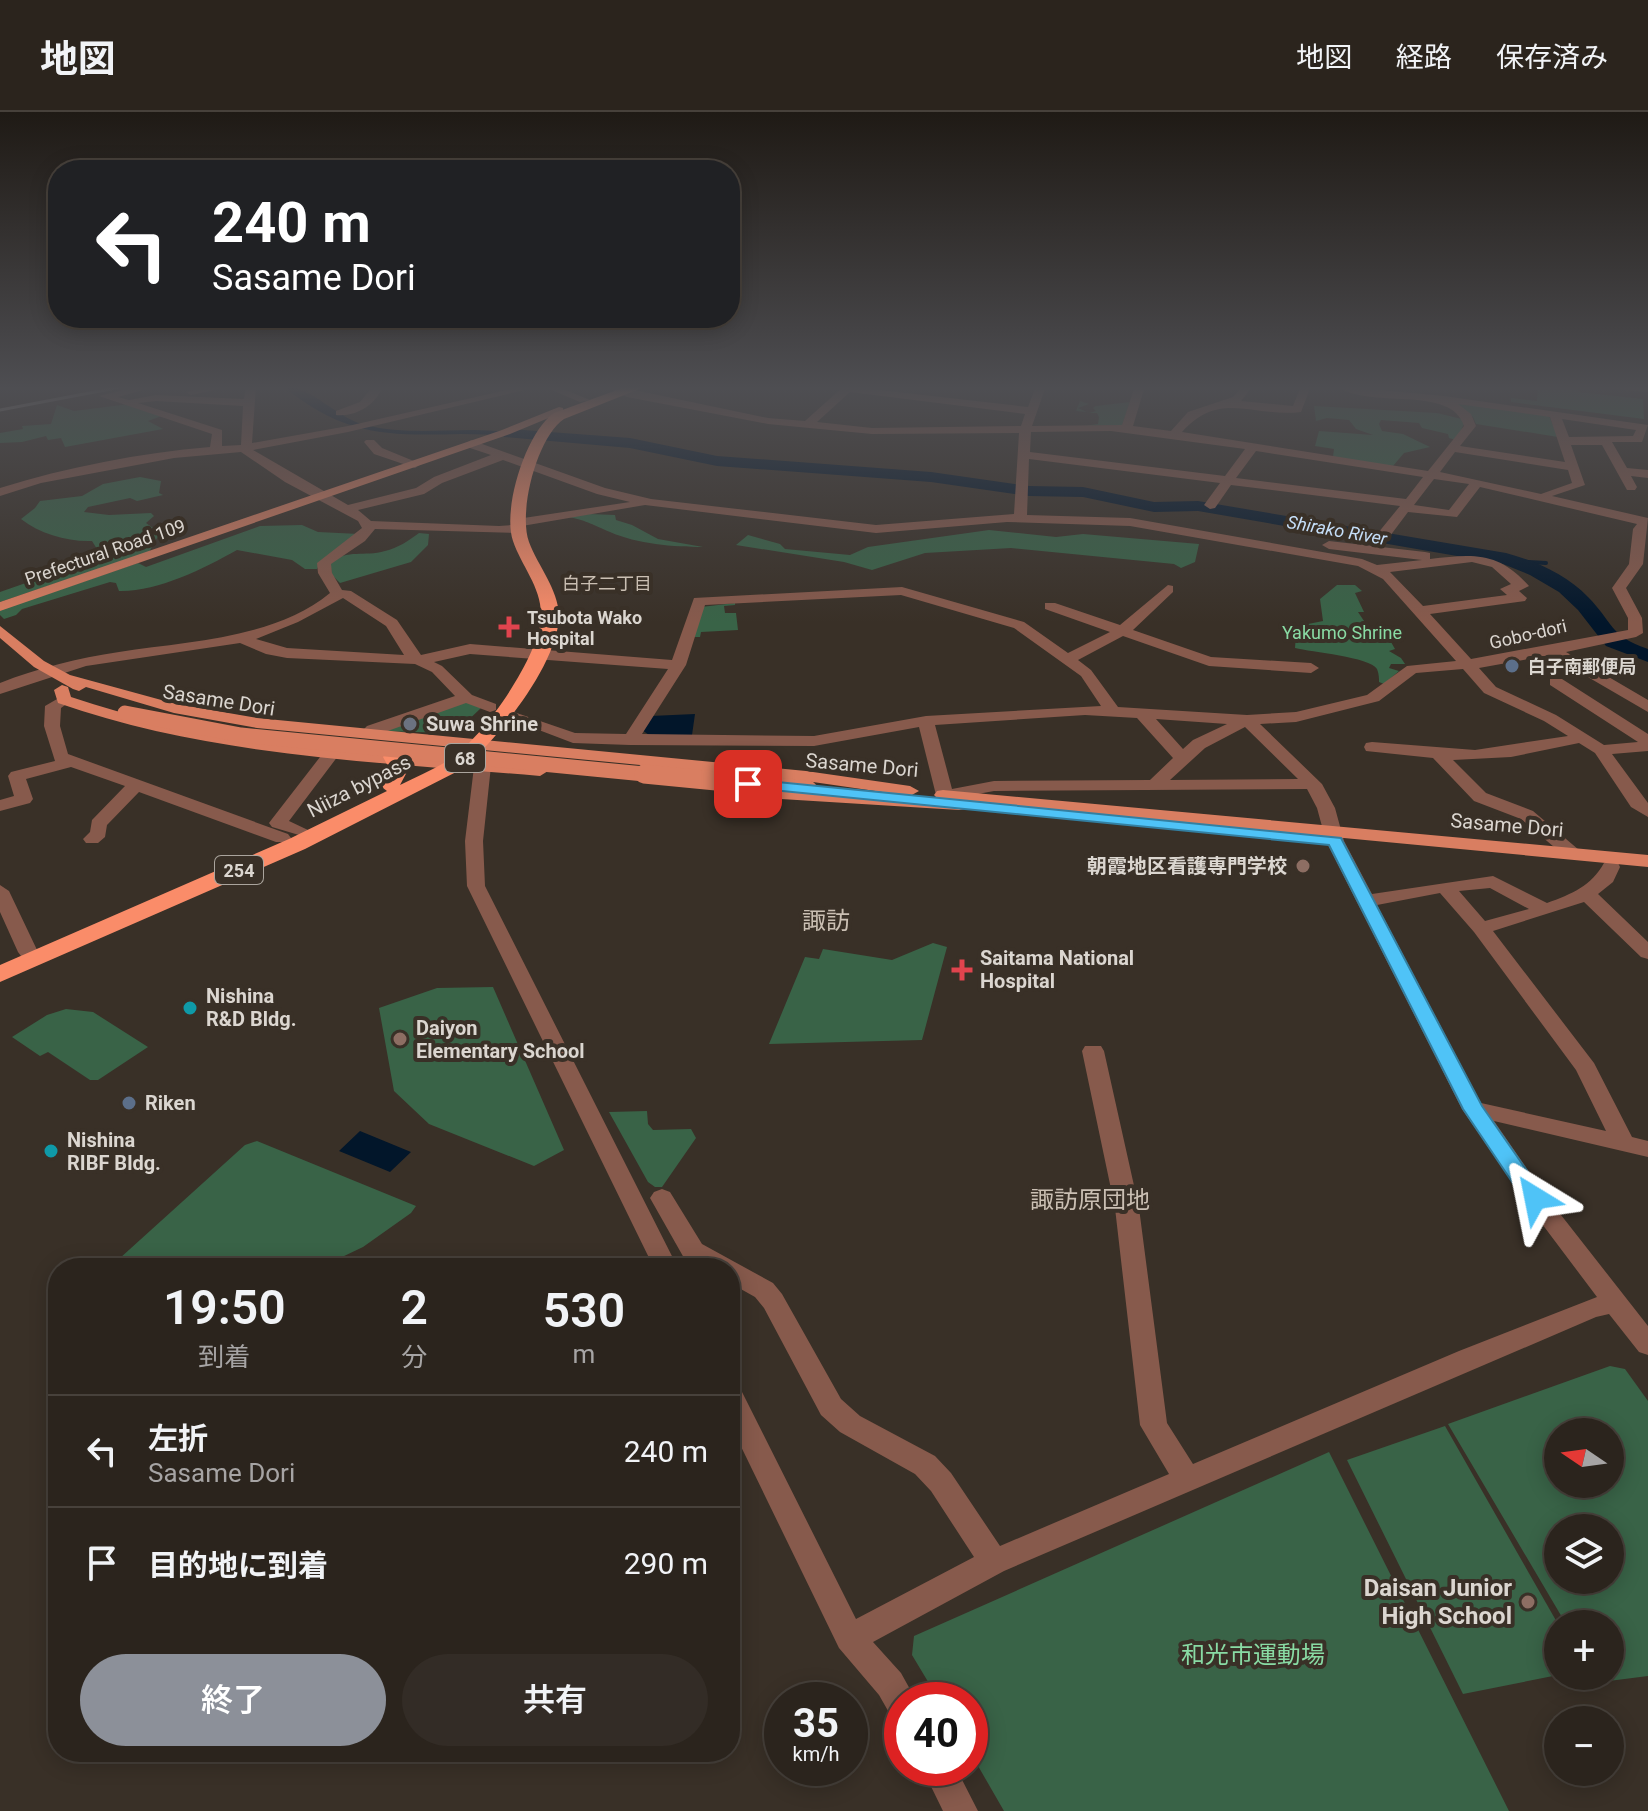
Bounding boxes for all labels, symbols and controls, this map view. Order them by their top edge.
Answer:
text: 地図 [40,37,116,81]
text: 地図 [1296,41,1352,74]
text: 経路 [1396,41,1452,74]
text: 保存済み [1496,41,1608,74]
text: 240 m [212,190,371,256]
icon: left [80,192,184,296]
text: Sasame Dori [212,257,416,299]
water label: Shirako River [1285,511,1390,549]
street label: Prefectural Road 109 [22,515,188,589]
district label: 白子二丁目 [562,573,652,594]
place label: Tsubota Wako Hospital [527,607,642,649]
street label: Gobo-dori [1487,615,1569,653]
marker: Tsubota Wako Hospital [498,616,520,638]
park label: Yakumo Shrine [1282,622,1402,643]
place label: 白子南郵便局 [1528,656,1636,677]
marker: 白子南郵便局 [1503,657,1521,675]
street label: Sasame Dori [161,679,277,721]
place label: Suwa Shrine [426,712,538,736]
marker: Suwa Shrine [401,715,419,733]
road number: 68 [445,744,485,772]
street label: Sasame Dori [805,748,919,782]
street label: Niiza bypass [303,750,415,822]
pin [714,750,782,818]
icon: arrive [726,762,770,806]
street label: Sasame Dori [1450,808,1564,842]
place label: 朝霞地区看護専門学校 [1087,854,1287,878]
road number: 254 [215,856,263,884]
marker: 朝霞地区看護専門学校 [1294,857,1312,875]
district label: 諏訪 [802,907,850,935]
place label: Saitama National Hospital [980,946,1134,993]
marker: Saitama National Hospital [951,959,973,981]
place label: Nishina R&D Bldg. [206,984,296,1031]
marker: Nishina R&D Bldg. [181,999,199,1017]
place label: Daiyon Elementary School [416,1016,585,1063]
marker: Daiyon Elementary School [391,1030,409,1048]
place label: Riken [145,1091,196,1115]
marker: Riken [120,1094,138,1112]
place label: Nishina RIBF Bldg. [67,1128,161,1175]
marker: Nishina RIBF Bldg. [42,1142,60,1160]
position arrow [1493,1156,1577,1240]
district label: 諏訪原団地 [1030,1186,1150,1214]
text: 19:50 [163,1279,286,1336]
text: 2 [401,1279,428,1336]
text: 530 [543,1282,625,1339]
text: m [573,1339,595,1369]
text: 到着 [198,1342,250,1372]
text: 分 [401,1342,427,1372]
north arrow [1544,1418,1624,1498]
map controls [1544,1418,1624,1786]
text: 左折 [148,1421,208,1456]
icon: left [80,1429,124,1473]
text: 240 m [624,1434,708,1469]
text: Sasame Dori [148,1458,295,1488]
button: layers [1544,1514,1624,1594]
icon: arrive [80,1541,124,1585]
text: 290 m [624,1546,708,1581]
text: 目的地に到着 [148,1548,328,1583]
place label: Daisan Junior High School [1364,1574,1512,1630]
marker: Daisan Junior High School [1519,1593,1537,1611]
button: + [1544,1610,1624,1690]
park label: 和光市運動場 [1181,1641,1325,1669]
button: 終了 [80,1654,386,1746]
button: 共有 [402,1654,708,1746]
speed limit sign: 40 [884,1682,988,1786]
text: 35 [793,1700,839,1747]
button: − [1544,1706,1624,1786]
text: km/h [793,1742,839,1766]

